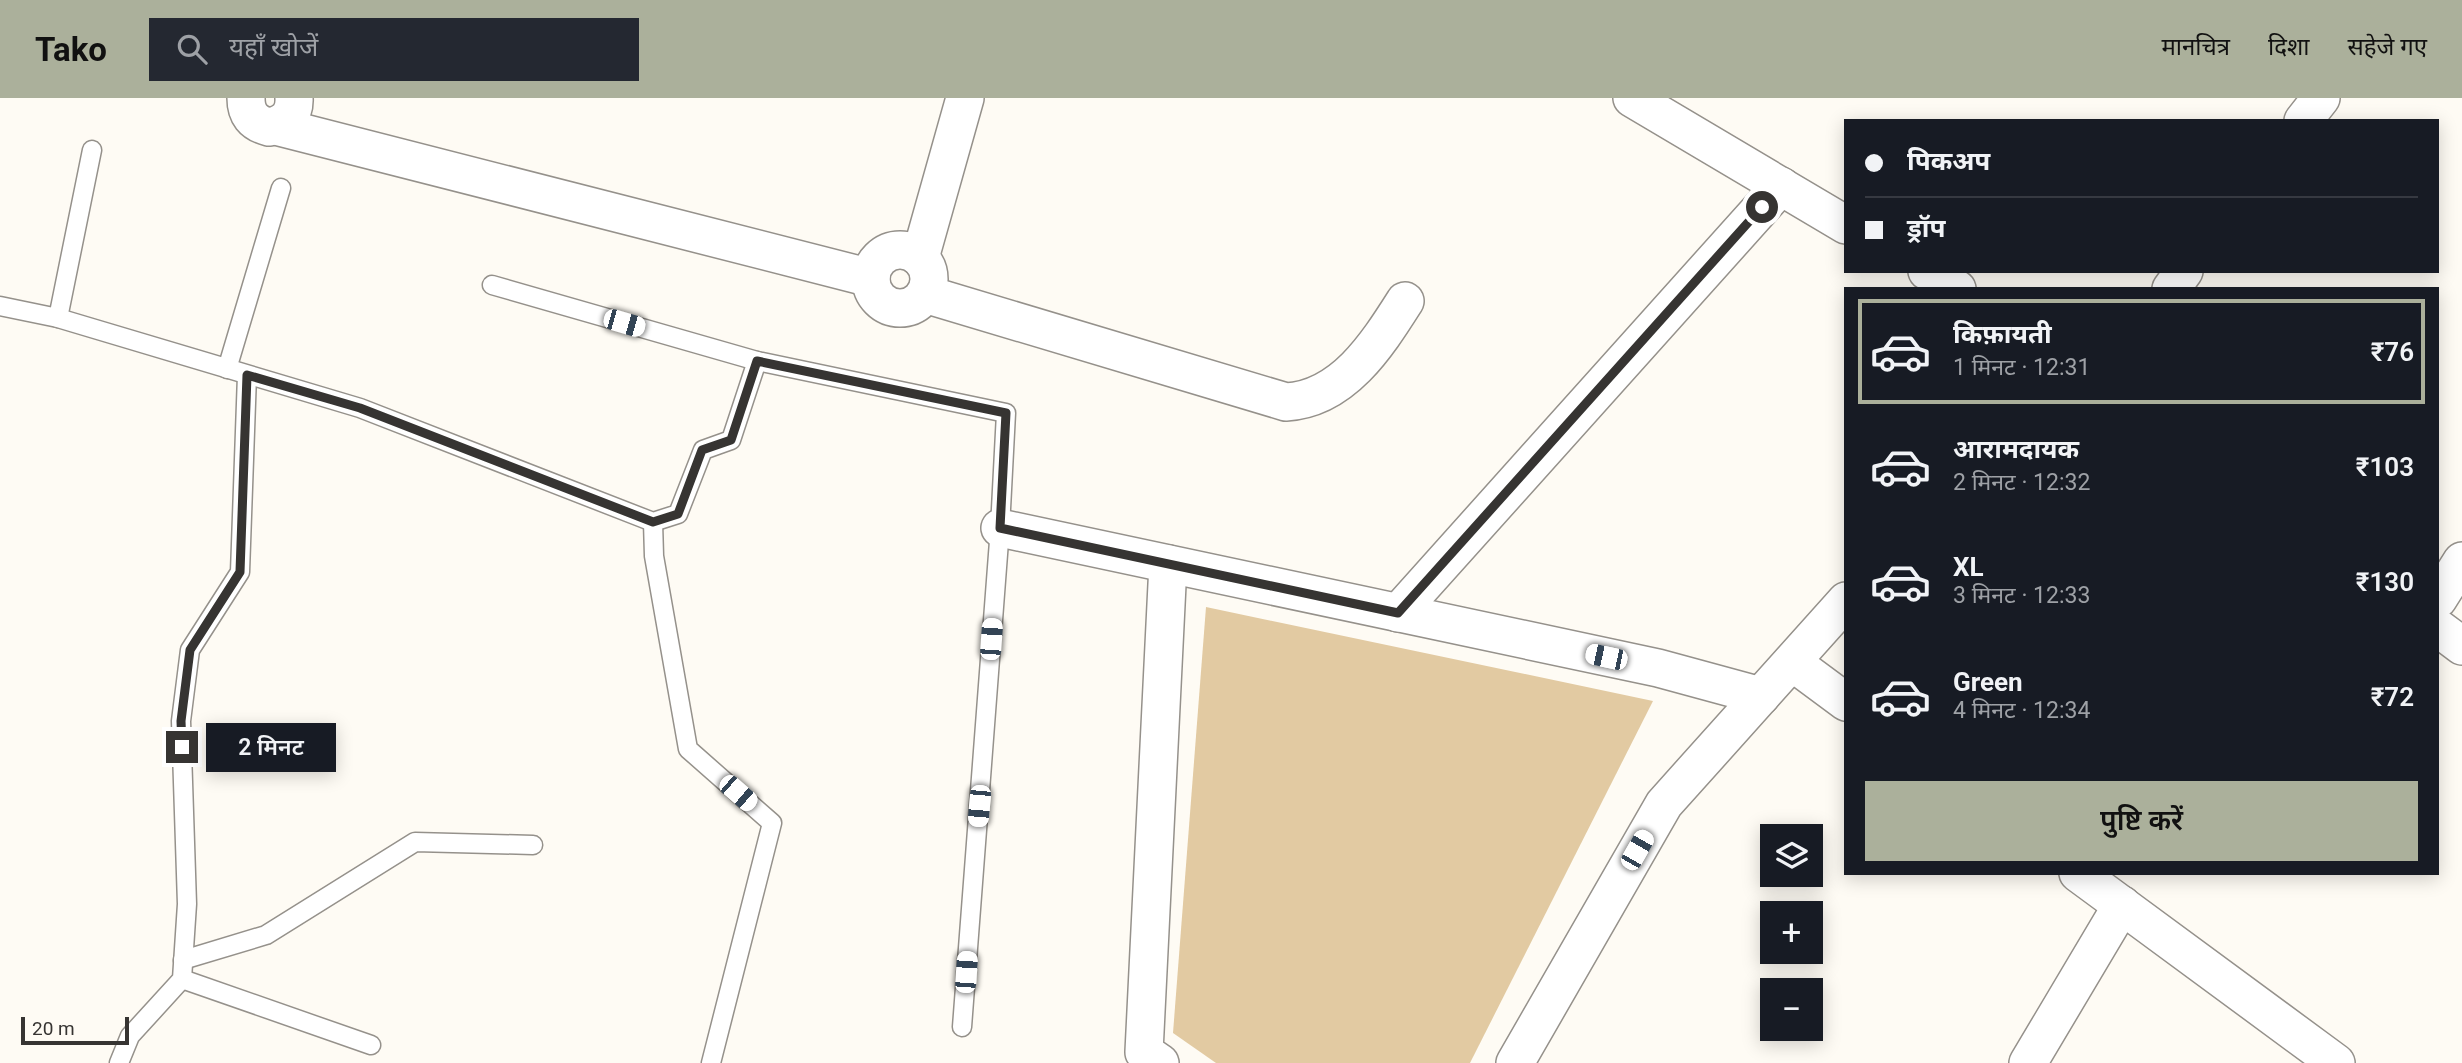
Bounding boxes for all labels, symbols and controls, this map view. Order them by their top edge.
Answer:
search box [149,18,639,81]
text: Tako [35,30,107,69]
icon: search [173,30,211,68]
text: यहाँ खोजें [229,32,318,62]
text: मानचित्र [2161,33,2230,61]
text: दिशा [2268,33,2309,61]
text: सहेजे गए [2347,33,2427,61]
text: पिकअप [1907,146,1990,176]
route start [1746,191,1778,223]
text: ड्रॉप [1907,213,1945,243]
car [601,307,648,339]
text: किफ़ायती [1953,319,2052,349]
icon: car [1869,320,1932,383]
text: ₹76 [2371,337,2414,367]
text: 1 मिनट · 12:31 [1953,354,2090,381]
text: आरामदायक [1953,434,2079,464]
icon: car [1869,435,1932,498]
text: ₹103 [2356,452,2414,482]
text: 2 मिनट · 12:32 [1953,469,2090,496]
icon: car [1869,550,1932,613]
text: XL [1953,552,1984,582]
text: ₹130 [2356,567,2414,597]
text: 3 मिनट · 12:33 [1953,582,2090,609]
car [980,617,1003,661]
car [1584,642,1629,672]
icon: car [1869,665,1932,728]
text: Green [1953,667,2023,697]
text: ₹72 [2371,682,2414,712]
text: 4 मिनट · 12:34 [1953,697,2090,724]
callout: 2 मिनट [206,722,336,772]
route end [166,731,198,763]
text: 2 मिनट [238,734,304,761]
car [716,771,761,815]
button: पुष्टि करें [1865,781,2418,861]
car [967,784,992,828]
map controls [1760,824,1823,1041]
button: layers [1760,824,1823,887]
car [1618,827,1657,873]
button: + [1760,901,1823,964]
car [955,950,978,994]
button: − [1760,978,1823,1041]
scale bar [21,1014,130,1046]
text: 20 m [32,1017,75,1040]

